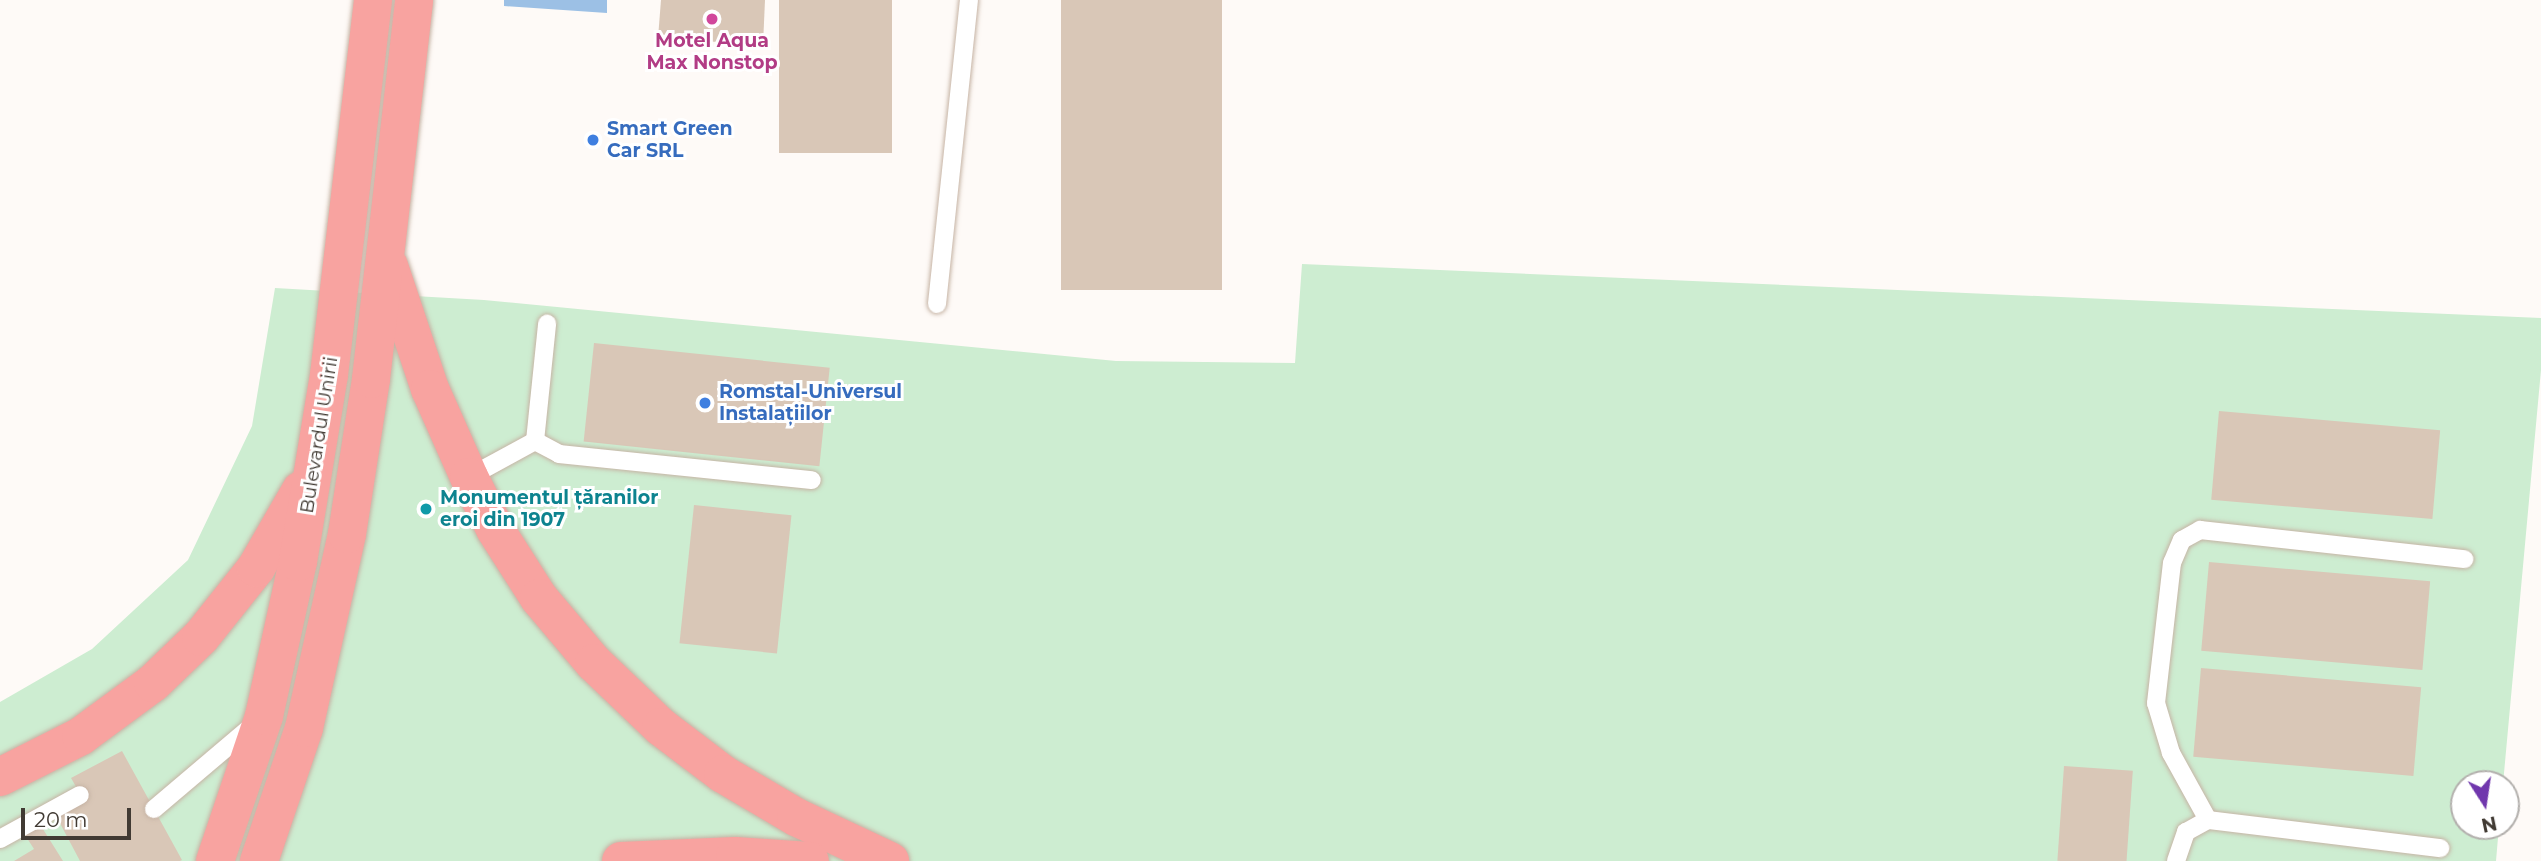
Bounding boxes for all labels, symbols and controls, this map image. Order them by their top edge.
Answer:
marker: Motel Aqua Max Nonstop [704,11,720,27]
place label: Motel Aqua Max Nonstop [646,30,778,74]
place label: Smart Green Car SRL [607,118,733,162]
marker: Smart Green Car SRL [585,132,601,148]
street label: Bulevardul Unirii [295,355,343,515]
place label: Romstal-Universul Instalațiilor [719,381,902,425]
marker: Romstal-Universul Instalațiilor [697,395,713,411]
place label: Monumentul țăranilor eroi din 1907 [440,487,658,531]
marker: Monumentul țăranilor eroi din 1907 [418,501,434,517]
north arrow [2450,770,2520,840]
scale bar [24,794,135,838]
text: 20 m [34,807,88,832]
text: N [2479,811,2499,837]

